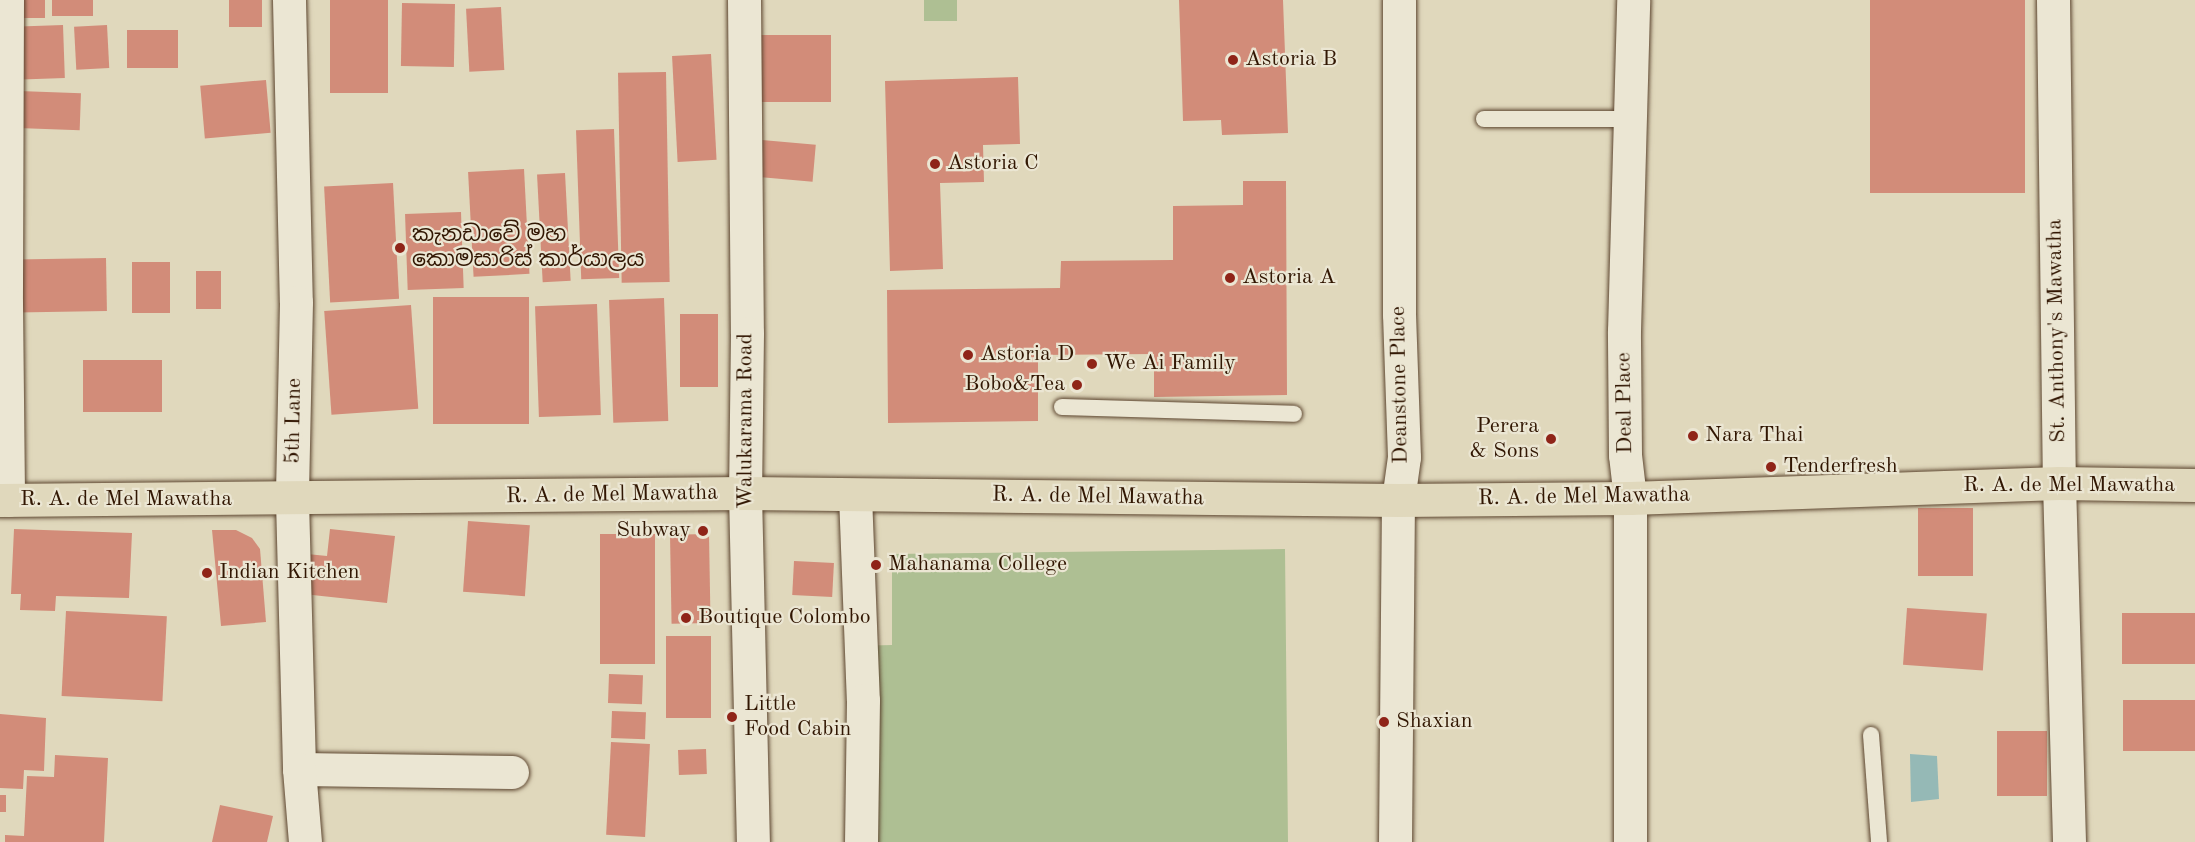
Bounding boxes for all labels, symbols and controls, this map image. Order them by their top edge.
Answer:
place label: Astoria B [1245,47,1337,73]
marker: Astoria B [1226,53,1240,67]
place label: Astoria C [947,151,1039,177]
marker: Astoria C [928,157,942,171]
street label: St. Anthony's Mawatha [2042,219,2072,443]
place label: කැනඩාවේ මහ කොමසාරිස් කාර්යාලය [412,222,644,274]
marker: කැනඩාවේ මහ කොමසාරිස් කාර්යාලය [393,241,407,255]
place label: Astoria A [1242,265,1336,291]
marker: Astoria A [1223,271,1237,285]
street label: Deanstone Place [1385,306,1415,464]
street label: Walukarama Road [733,333,759,509]
place label: Astoria D [980,342,1074,368]
marker: Astoria D [961,348,975,362]
place label: We Ai Family [1104,351,1236,377]
street label: Deal Place [1611,352,1639,454]
marker: We Ai Family [1085,357,1099,371]
place label: Bobo&Tea [964,372,1065,398]
street label: 5th Lane [280,378,308,464]
marker: Bobo&Tea [1070,378,1084,392]
place label: Perera & Sons [1470,413,1539,464]
place label: Nara Thai [1705,423,1803,449]
marker: Nara Thai [1686,429,1700,443]
marker: Perera & Sons [1544,432,1558,446]
place label: Tenderfresh [1783,454,1898,480]
marker: Tenderfresh [1764,460,1778,474]
street label: R. A. de Mel Mawatha [1963,473,2175,499]
street label: R. A. de Mel Mawatha [506,480,718,510]
street label: R. A. de Mel Mawatha [992,482,1204,512]
street label: R. A. de Mel Mawatha [1478,482,1690,512]
street label: R. A. de Mel Mawatha [20,487,232,513]
place label: Subway [616,518,691,544]
marker: Subway [696,524,710,538]
place label: Mahanama College [888,552,1067,578]
marker: Mahanama College [869,558,883,572]
place label: Indian Kitchen [219,560,360,586]
marker: Indian Kitchen [200,566,214,580]
place label: Boutique Colombo [698,605,871,631]
marker: Boutique Colombo [679,611,693,625]
place label: Little Food Cabin [744,691,851,742]
place label: Shaxian [1396,709,1473,735]
marker: Little Food Cabin [725,710,739,724]
marker: Shaxian [1377,715,1391,729]

